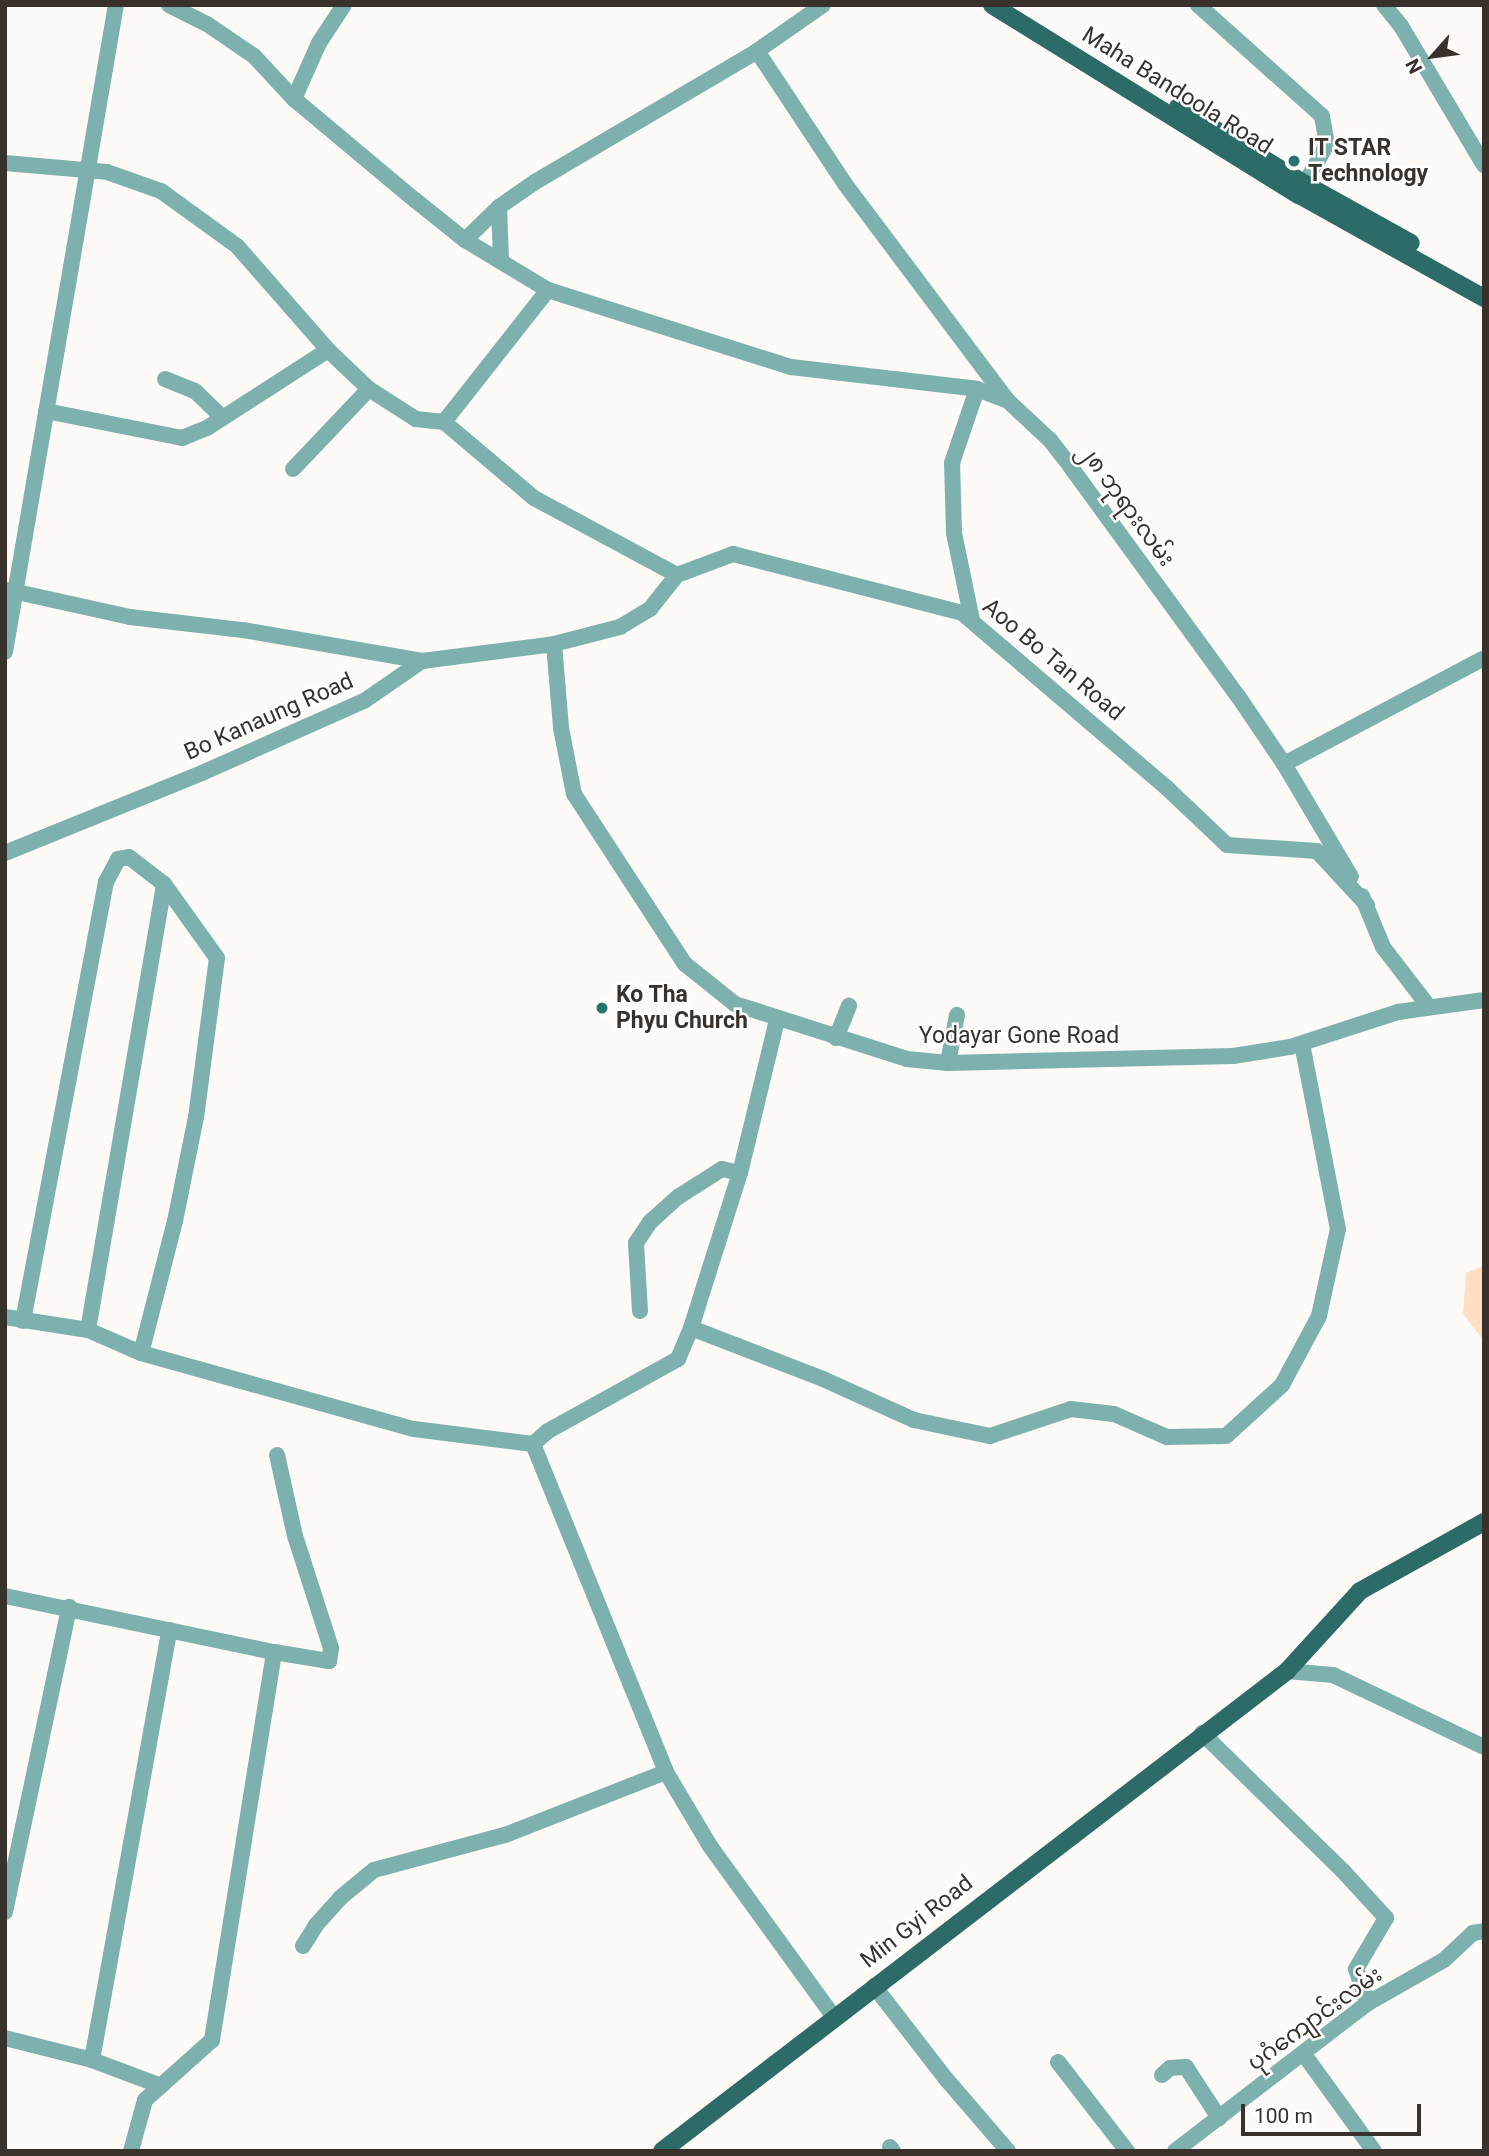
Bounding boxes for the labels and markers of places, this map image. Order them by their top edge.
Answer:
place label: IT STAR Technology [1308,134,1428,188]
marker: IT STAR Technology [1286,153,1302,169]
place label: Ko Tha Phyu Church [616,981,748,1035]
marker: Ko Tha Phyu Church [594,1000,610,1016]

